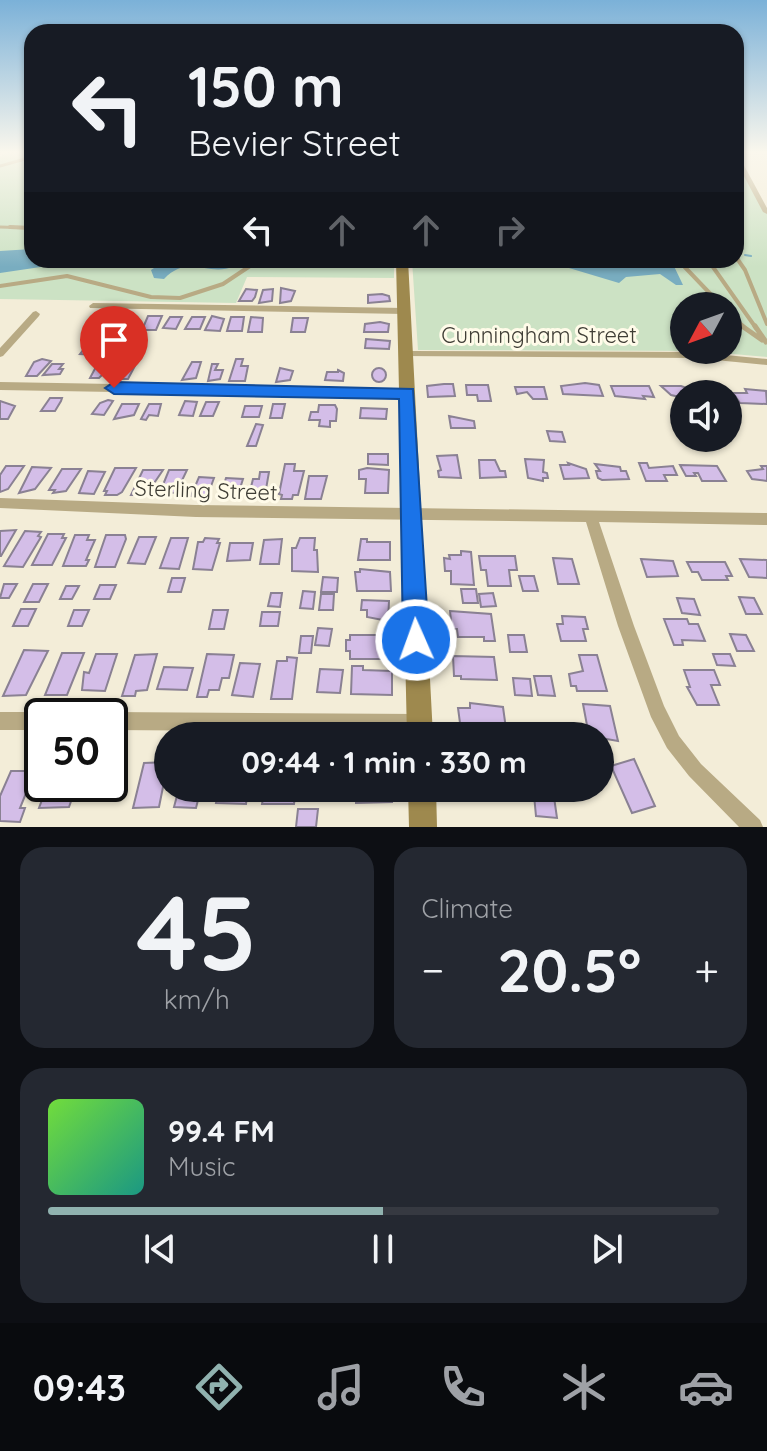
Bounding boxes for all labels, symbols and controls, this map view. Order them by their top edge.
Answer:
text: 150 m [188,51,344,121]
icon: left [56,56,160,160]
text: Bevier Street [188,120,401,165]
icon: left [236,208,280,252]
icon: ahead [320,208,364,252]
icon: ahead [404,208,448,252]
icon: right [488,208,532,252]
north arrow [670,292,742,364]
map controls [670,292,742,452]
pin [80,306,148,388]
icon: arrive [92,318,136,362]
street label: Cunningham Street [441,321,637,349]
button: sound [670,380,742,452]
street label: Sterling Street [134,474,278,506]
position arrow [374,598,458,682]
speed limit sign: 50 [24,698,128,802]
text: 09:44 · 1 min · 330 m [241,743,527,781]
text: 45 [136,866,257,996]
text: Climate [422,892,513,925]
text: 20.5° [497,932,641,1007]
text: − [422,942,444,997]
text: + [694,942,719,997]
text: km/h [164,983,230,1016]
text: 99.4 FM [168,1112,275,1150]
text: Music [168,1150,236,1183]
icon: previous [138,1227,182,1271]
icon: pause [361,1227,405,1271]
icon: next [585,1227,629,1271]
icon: directions [191,1359,247,1415]
icon: music [313,1359,369,1415]
icon: phone [435,1359,491,1415]
icon: climate [556,1359,612,1415]
icon: car [678,1359,734,1415]
text: 09:43 [33,1365,126,1410]

